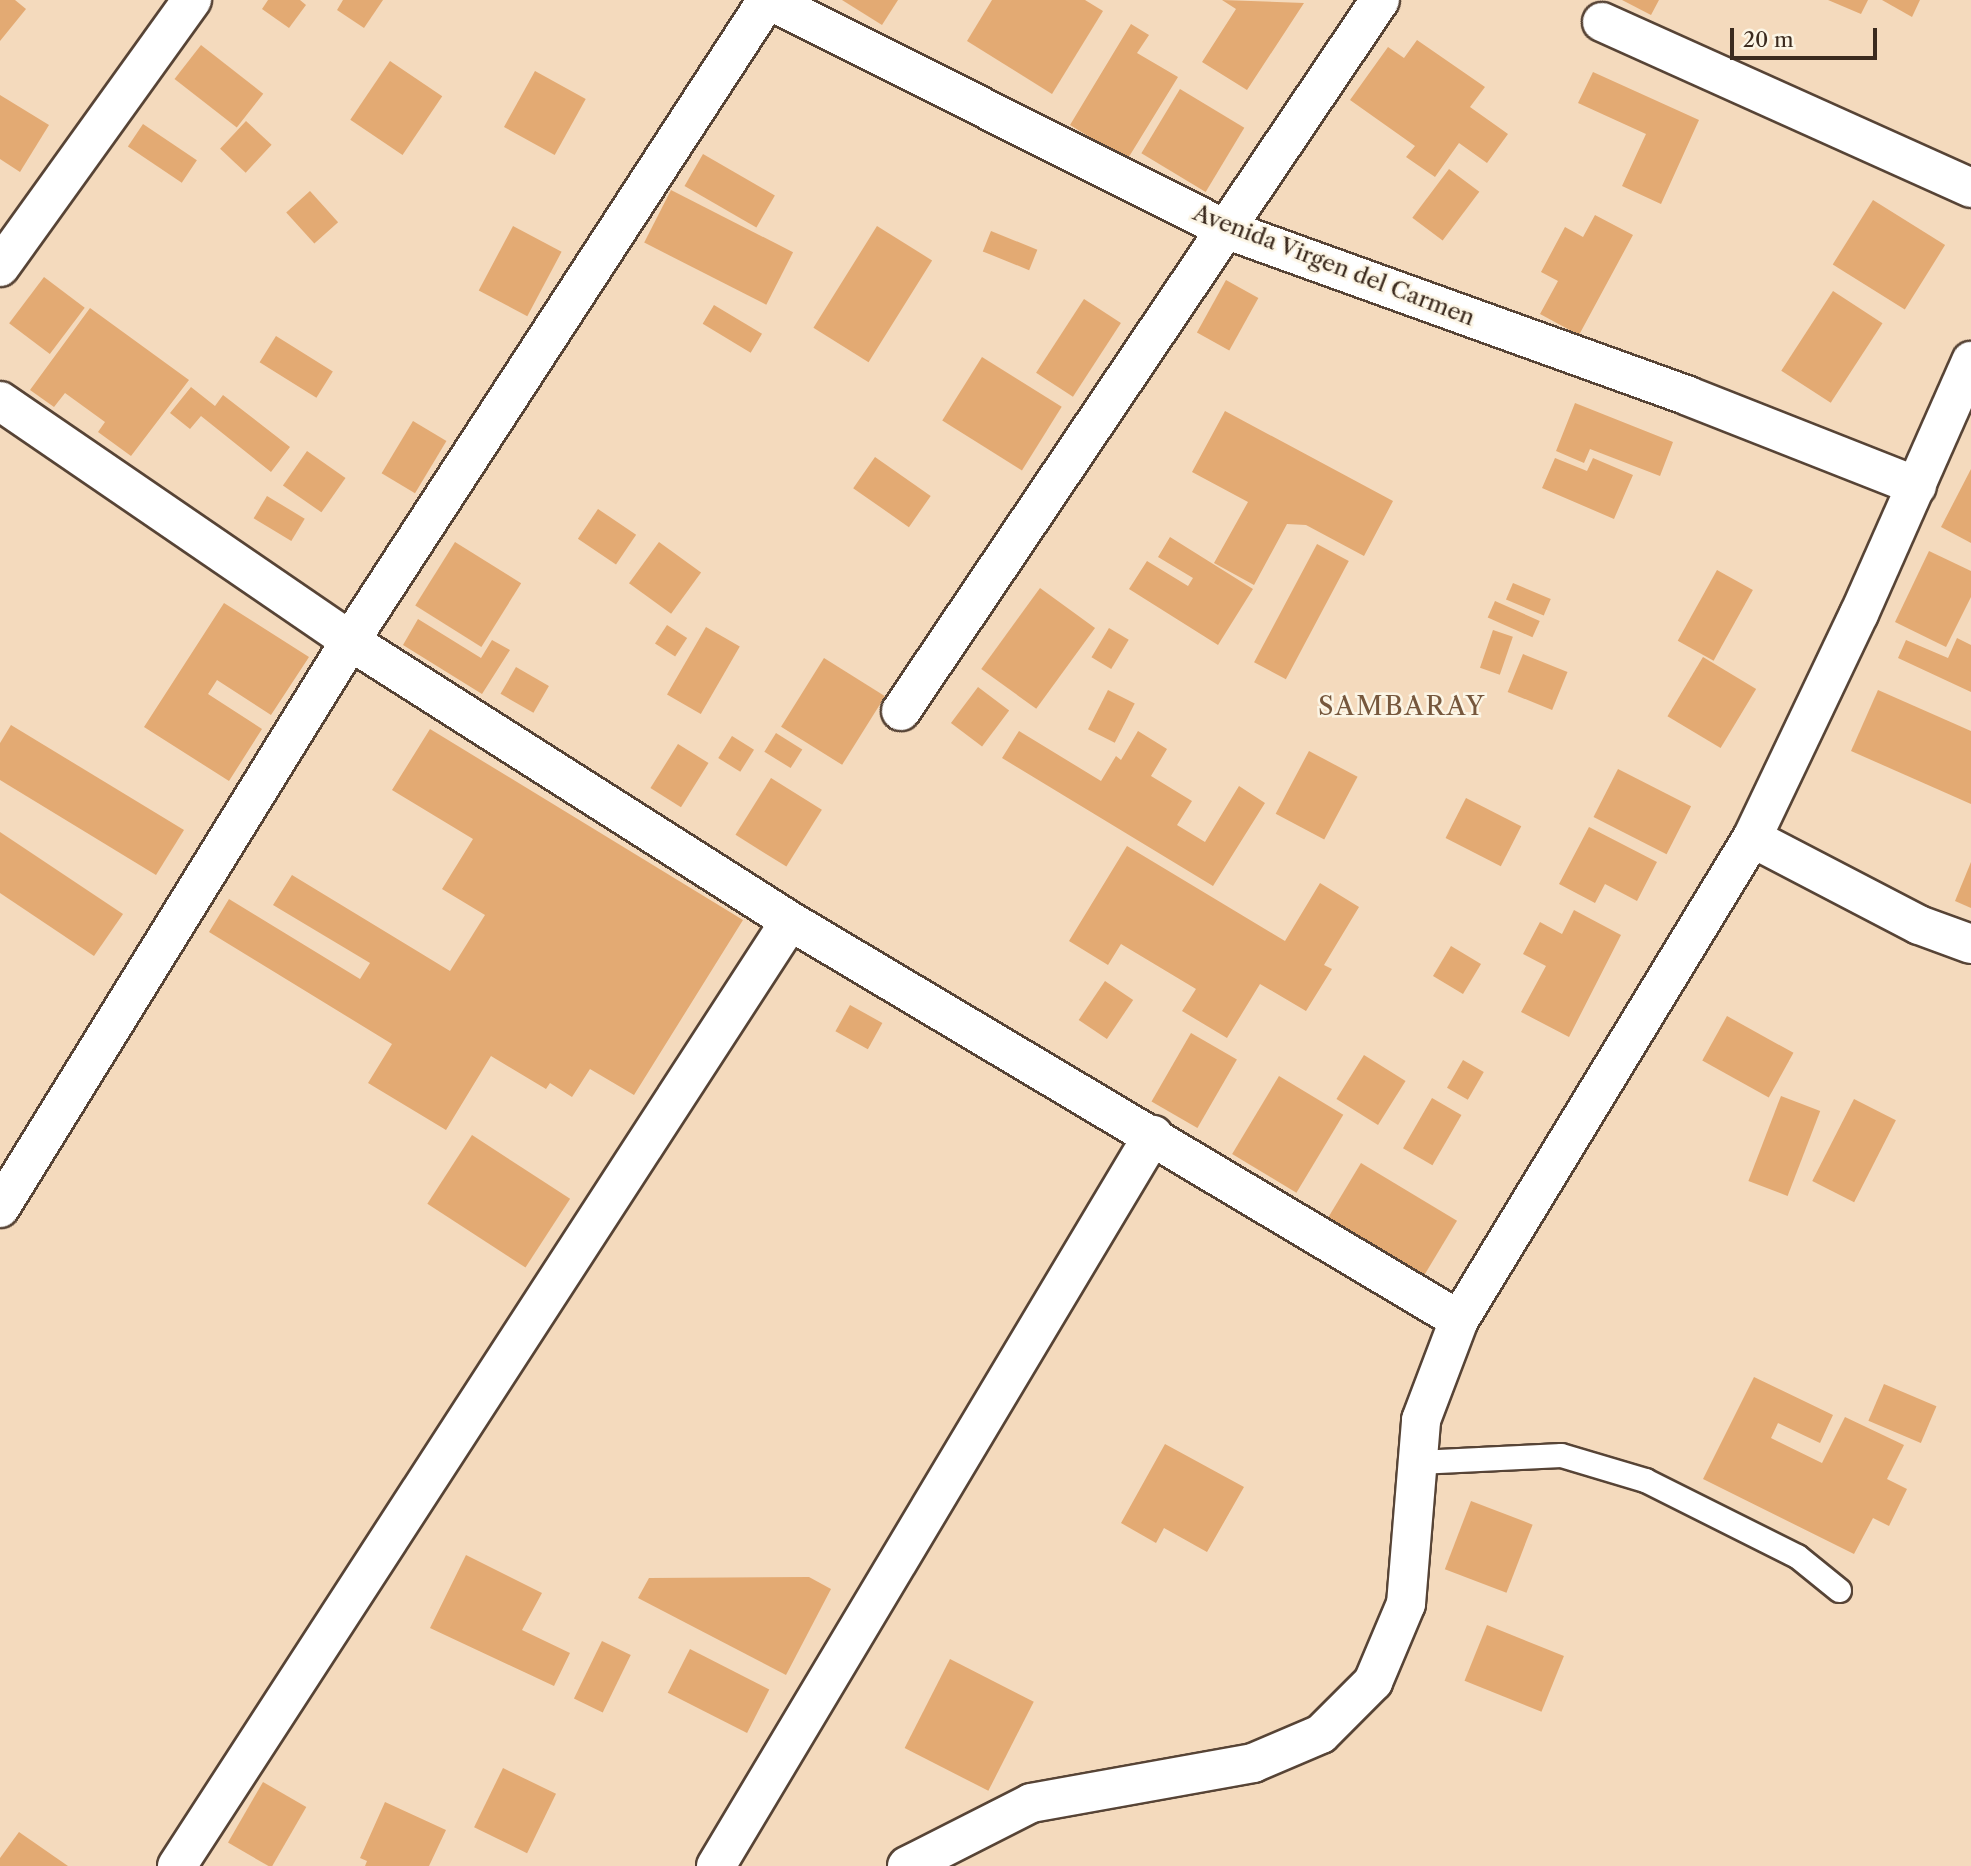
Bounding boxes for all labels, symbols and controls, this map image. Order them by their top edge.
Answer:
scale bar [1733,14,1880,58]
text: 20 m [1743,27,1794,52]
street label: Avenida Virgen del Carmen [1189,198,1479,332]
district label: SAMBARAY [1319,691,1485,723]

